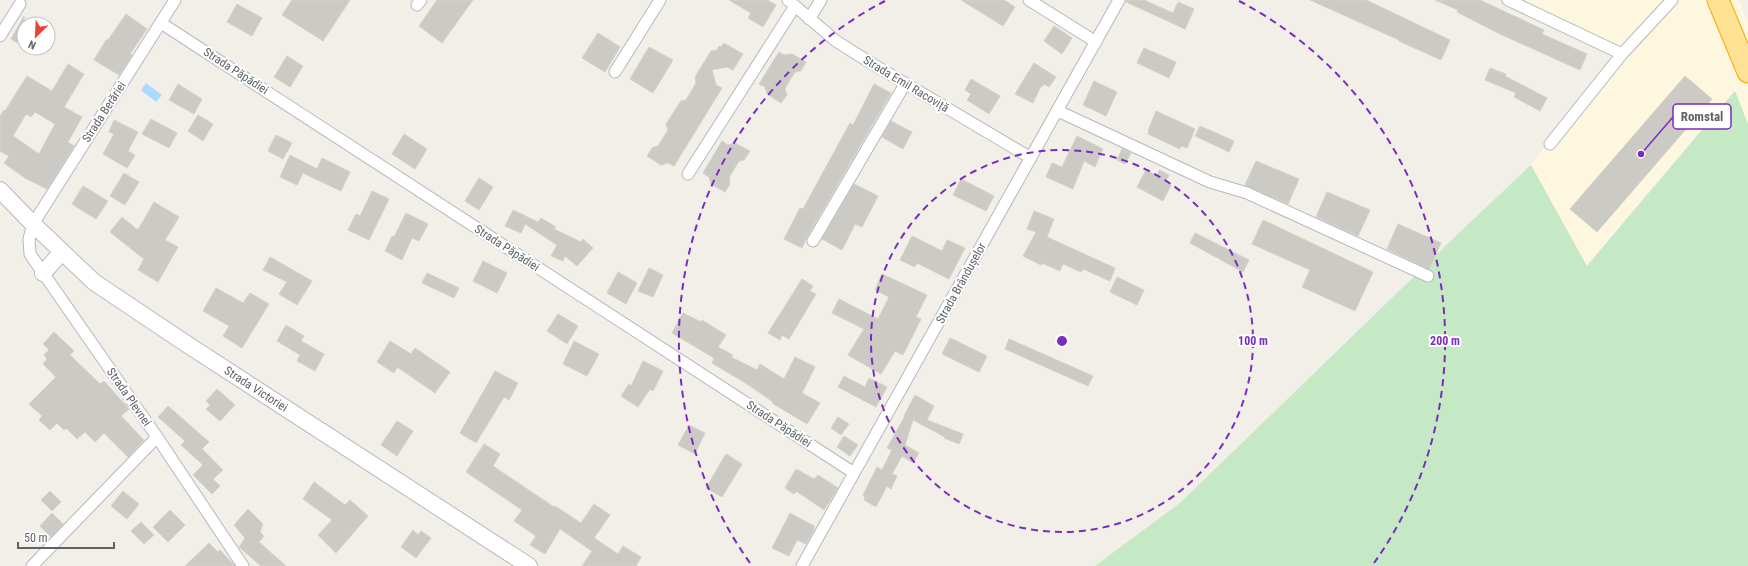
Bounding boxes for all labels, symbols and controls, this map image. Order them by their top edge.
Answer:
north arrow [16,16,56,56]
text: N [26,37,38,52]
street label: Strada Păpădiei [201,45,271,97]
street label: Strada Emil Racoviță [860,53,952,116]
street label: Strada Berăriei [79,79,129,145]
callout: Romstal [1673,104,1731,129]
text: Romstal [1681,109,1723,124]
street label: Strada Păpădiei [472,222,542,274]
street label: Strada Brândușelor [933,240,990,326]
centre of rings [1055,334,1069,348]
text: 100 m [1238,334,1268,348]
text: 200 m [1430,334,1460,348]
street label: Strada Victoriei [222,363,290,415]
street label: Strada Plevnei [104,365,154,429]
street label: Strada Păpădiei [744,398,814,450]
scale bar [18,524,114,550]
text: 50 m [24,531,48,545]

